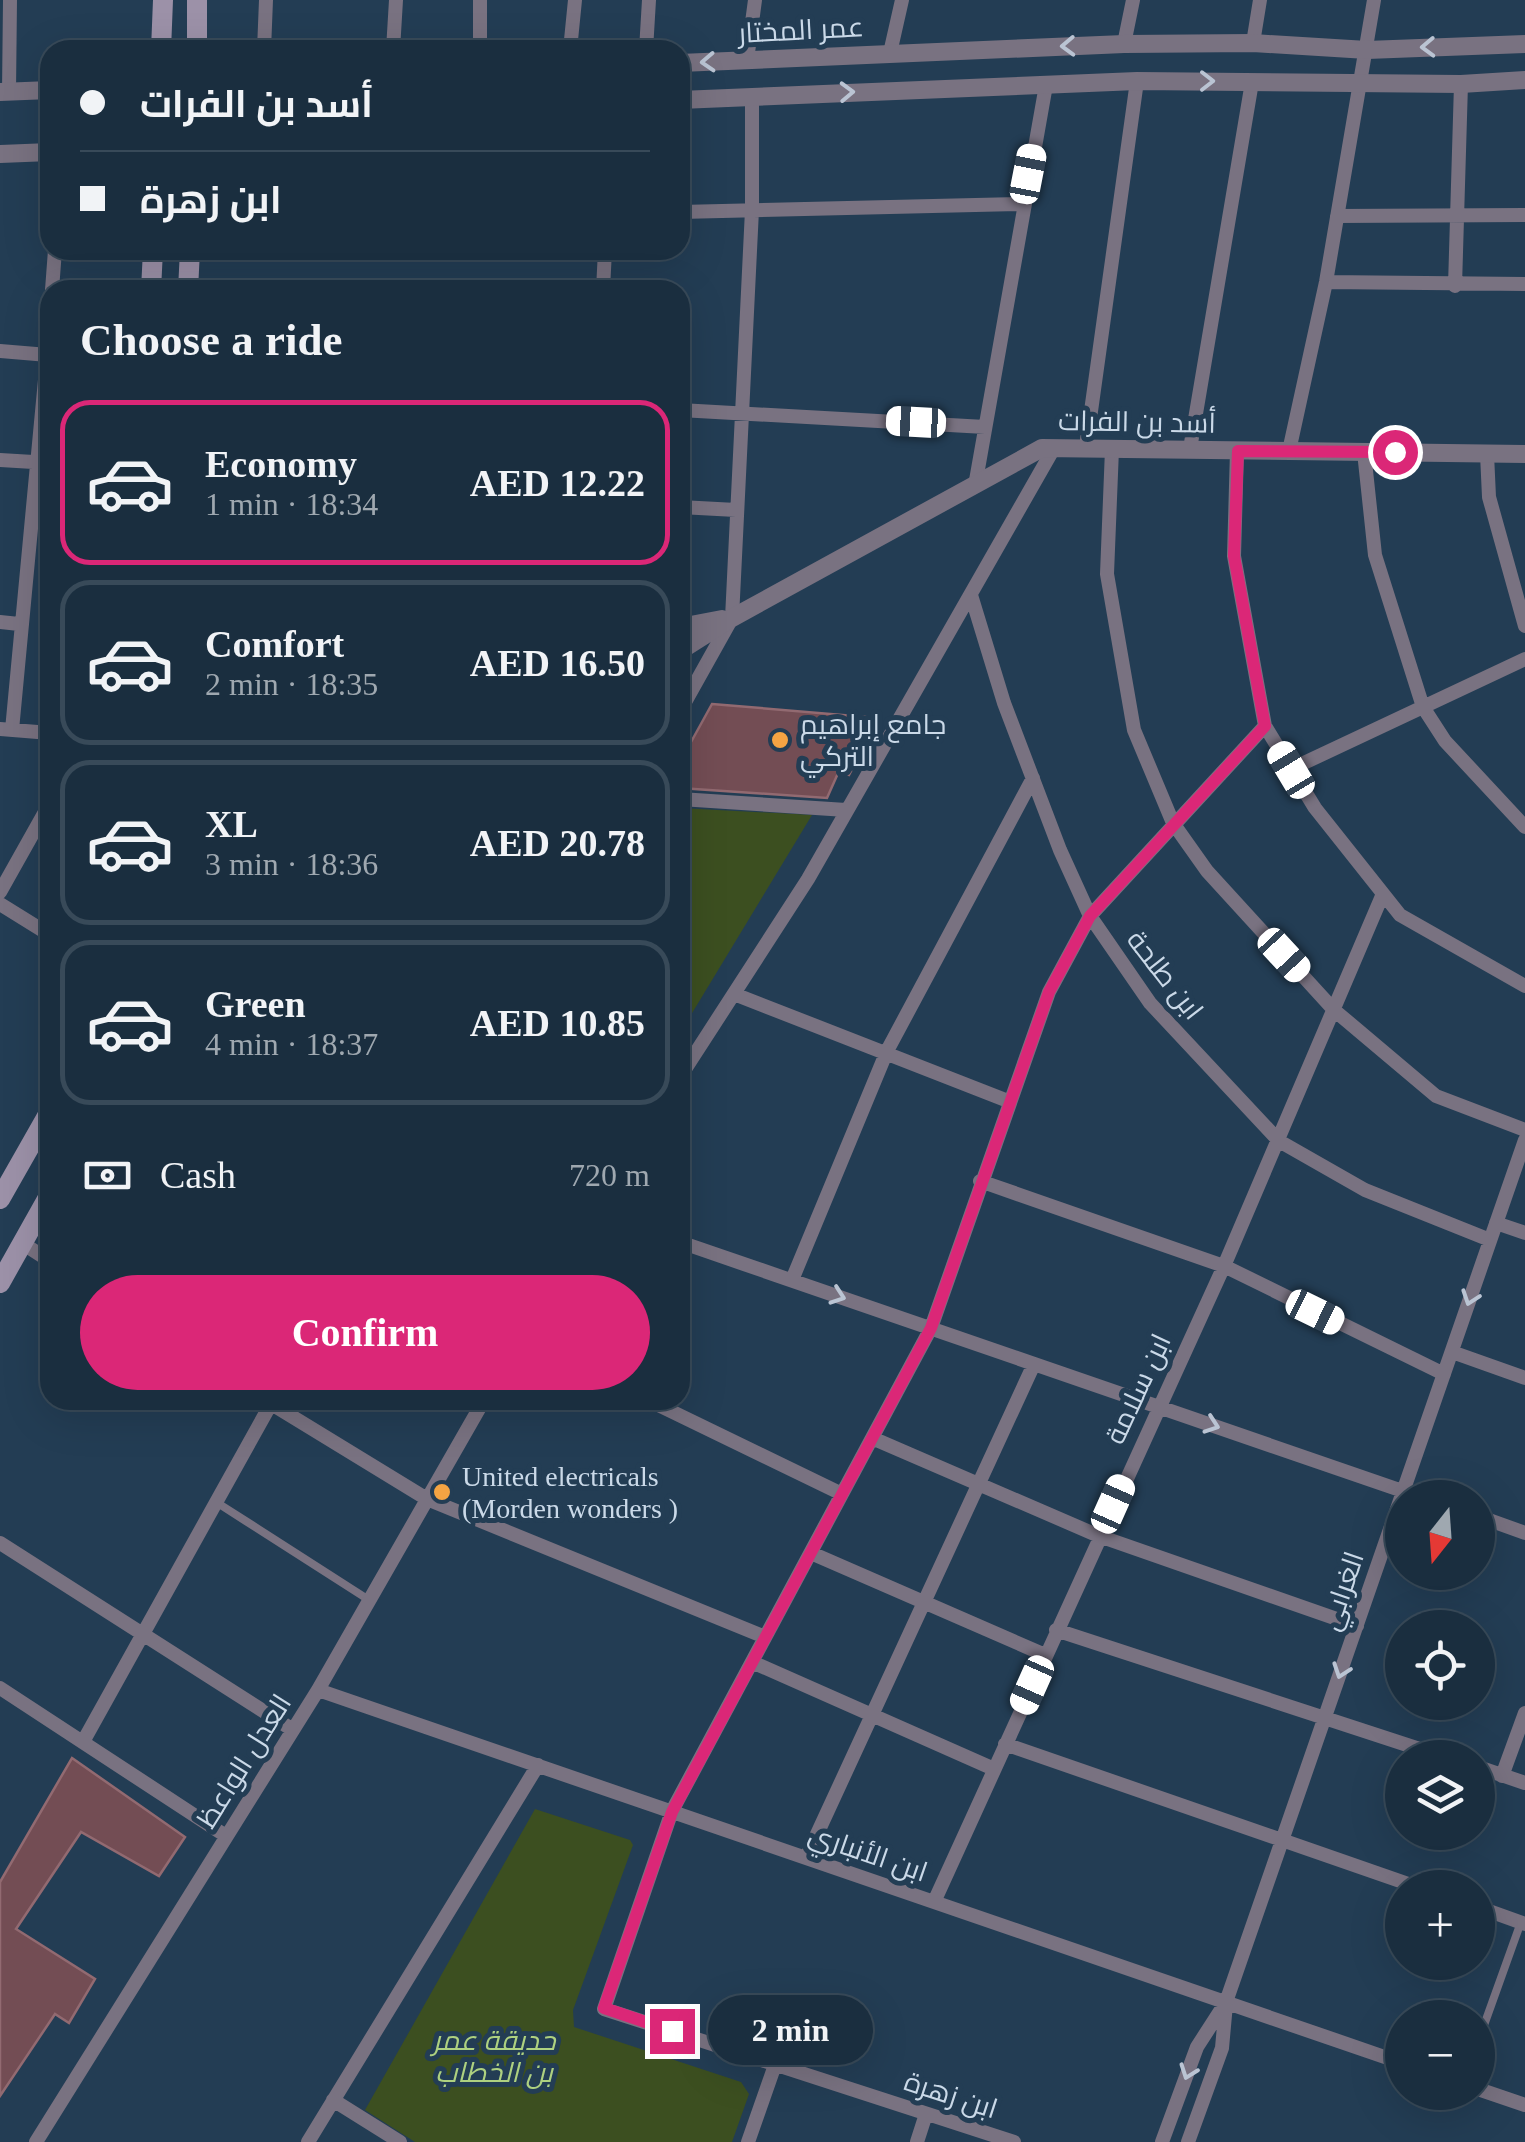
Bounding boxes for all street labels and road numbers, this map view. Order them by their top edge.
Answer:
street label: عمر المختار [735,11,865,49]
street label: أسد بن الفرات [1058,403,1216,440]
street label: ابن طلحة [1120,924,1209,1026]
street label: ابن سلامة [1099,1329,1178,1449]
street label: الغرابي [1314,1548,1376,1636]
street label: العدل الواعظ [191,1689,298,1834]
street label: ابن الأنباري [803,1818,931,1893]
street label: ابن زهرة [900,2065,1001,2126]

